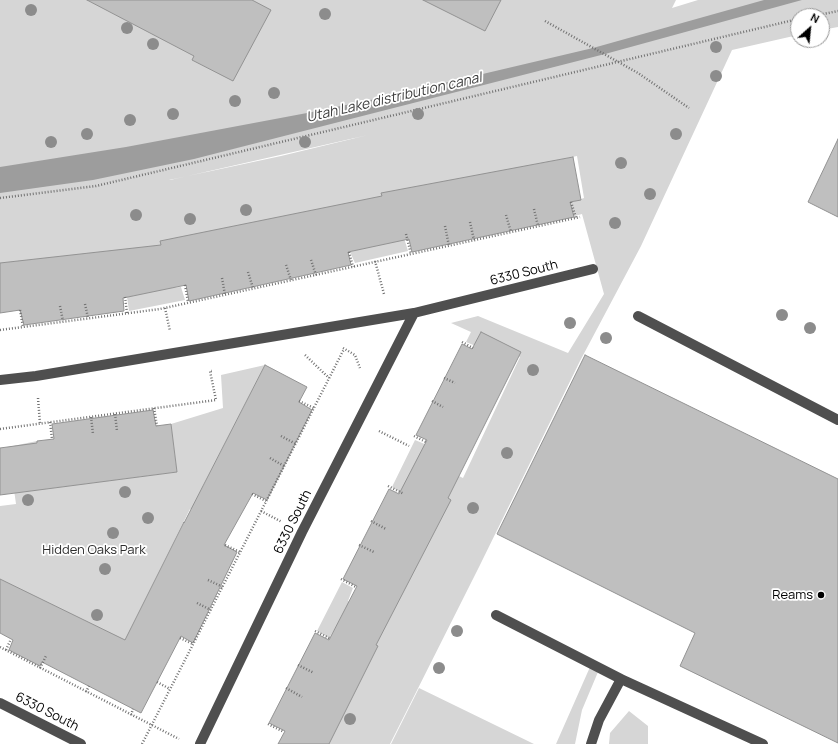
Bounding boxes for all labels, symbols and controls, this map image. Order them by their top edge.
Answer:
north arrow [790,8,830,48]
text: N [808,9,822,26]
water label: Utah Lake distribution canal [305,70,483,126]
street label: 6330 South [488,257,560,289]
street label: 6330 South [271,487,315,557]
park label: Hidden Oaks Park [42,542,146,558]
place label: Reams [772,587,813,603]
marker: Reams [816,590,826,600]
street label: 6330 South [13,689,81,735]

